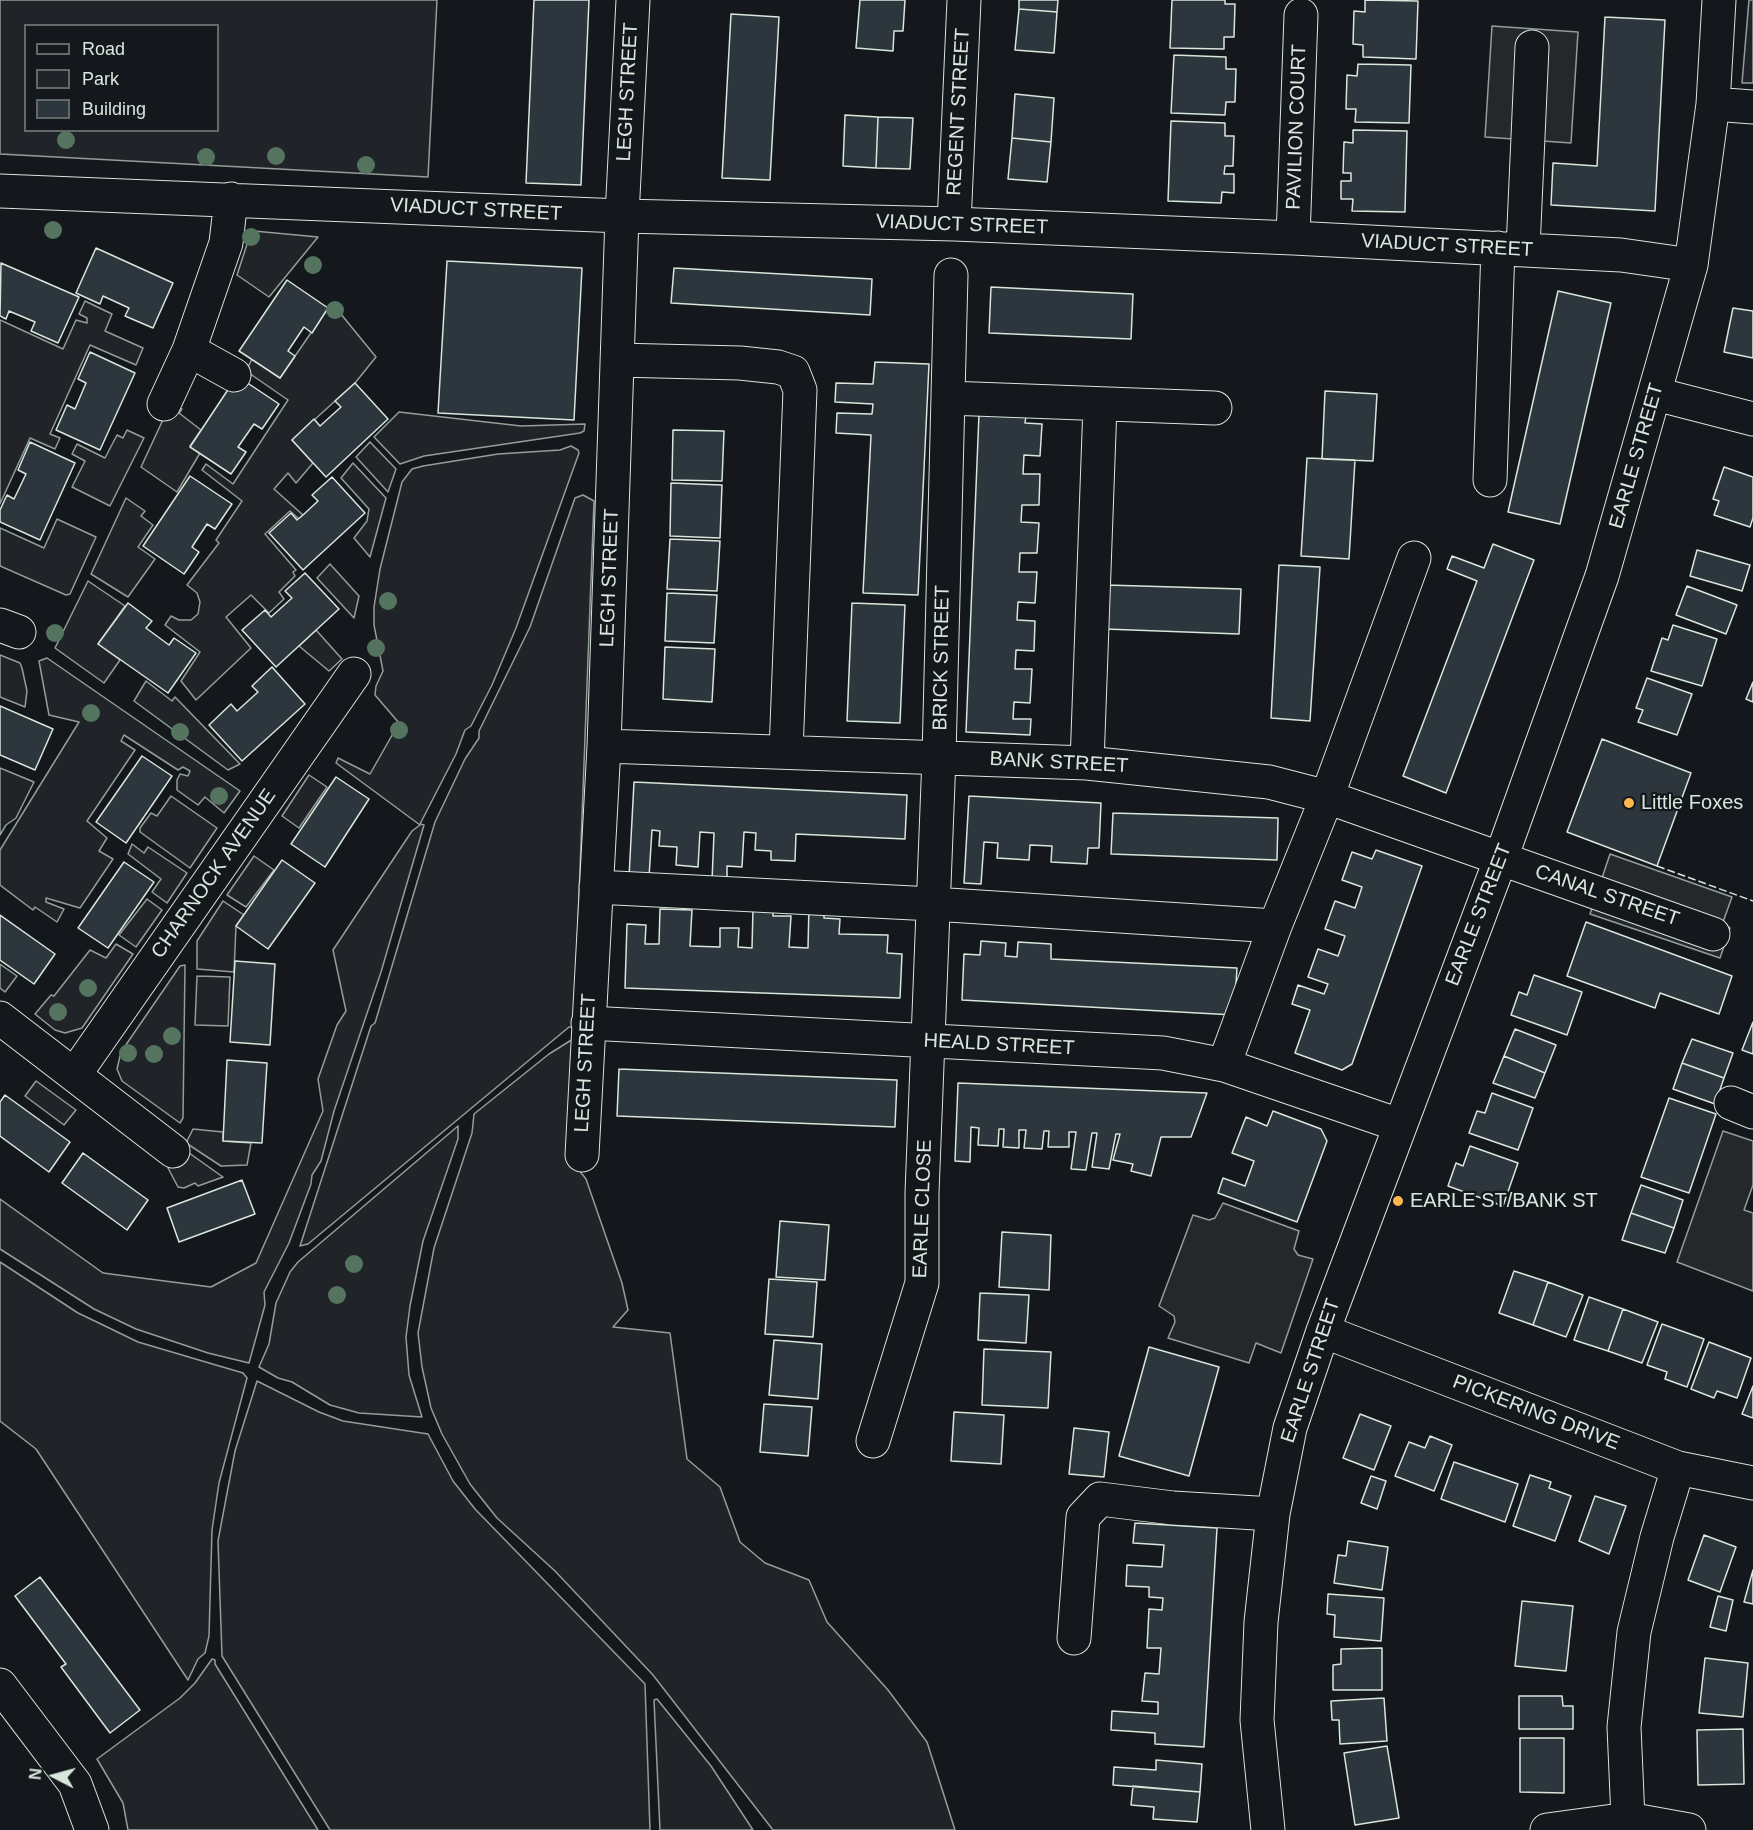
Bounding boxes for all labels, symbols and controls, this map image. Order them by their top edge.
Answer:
street label: LEGH STREET [612,22,644,162]
legend [24,24,219,132]
street label: REGENT STREET [943,28,975,196]
text: Road [82,39,125,59]
street label: PAVILION COURT [1282,44,1312,210]
text: Park [82,69,119,89]
text: Building [82,99,146,119]
street label: VIADUCT STREET [389,194,563,226]
street label: VIADUCT STREET [876,210,1048,240]
street label: VIADUCT STREET [1360,230,1534,262]
street label: EARLE STREET [1605,381,1669,531]
street label: LEGH STREET [596,508,624,648]
street label: BRICK STREET [929,585,955,731]
street label: BANK STREET [989,747,1129,779]
street label: CHARNOCK AVENUE [147,785,281,963]
place label: Little Foxes [1641,791,1743,815]
marker: Little Foxes [1622,796,1636,810]
street label: EARLE STREET [1441,841,1517,989]
street label: CANAL STREET [1532,860,1682,932]
street label: LEGH STREET [570,993,602,1133]
street label: HEALD STREET [923,1029,1075,1061]
street label: EARLE CLOSE [909,1139,937,1279]
place label: EARLE ST/BANK ST [1410,1189,1598,1213]
marker: EARLE ST/BANK ST [1391,1194,1405,1208]
street label: EARLE STREET [1276,1296,1346,1446]
street label: PICKERING DRIVE [1449,1370,1623,1456]
north arrow [24,1746,84,1806]
text: N [27,1767,45,1781]

